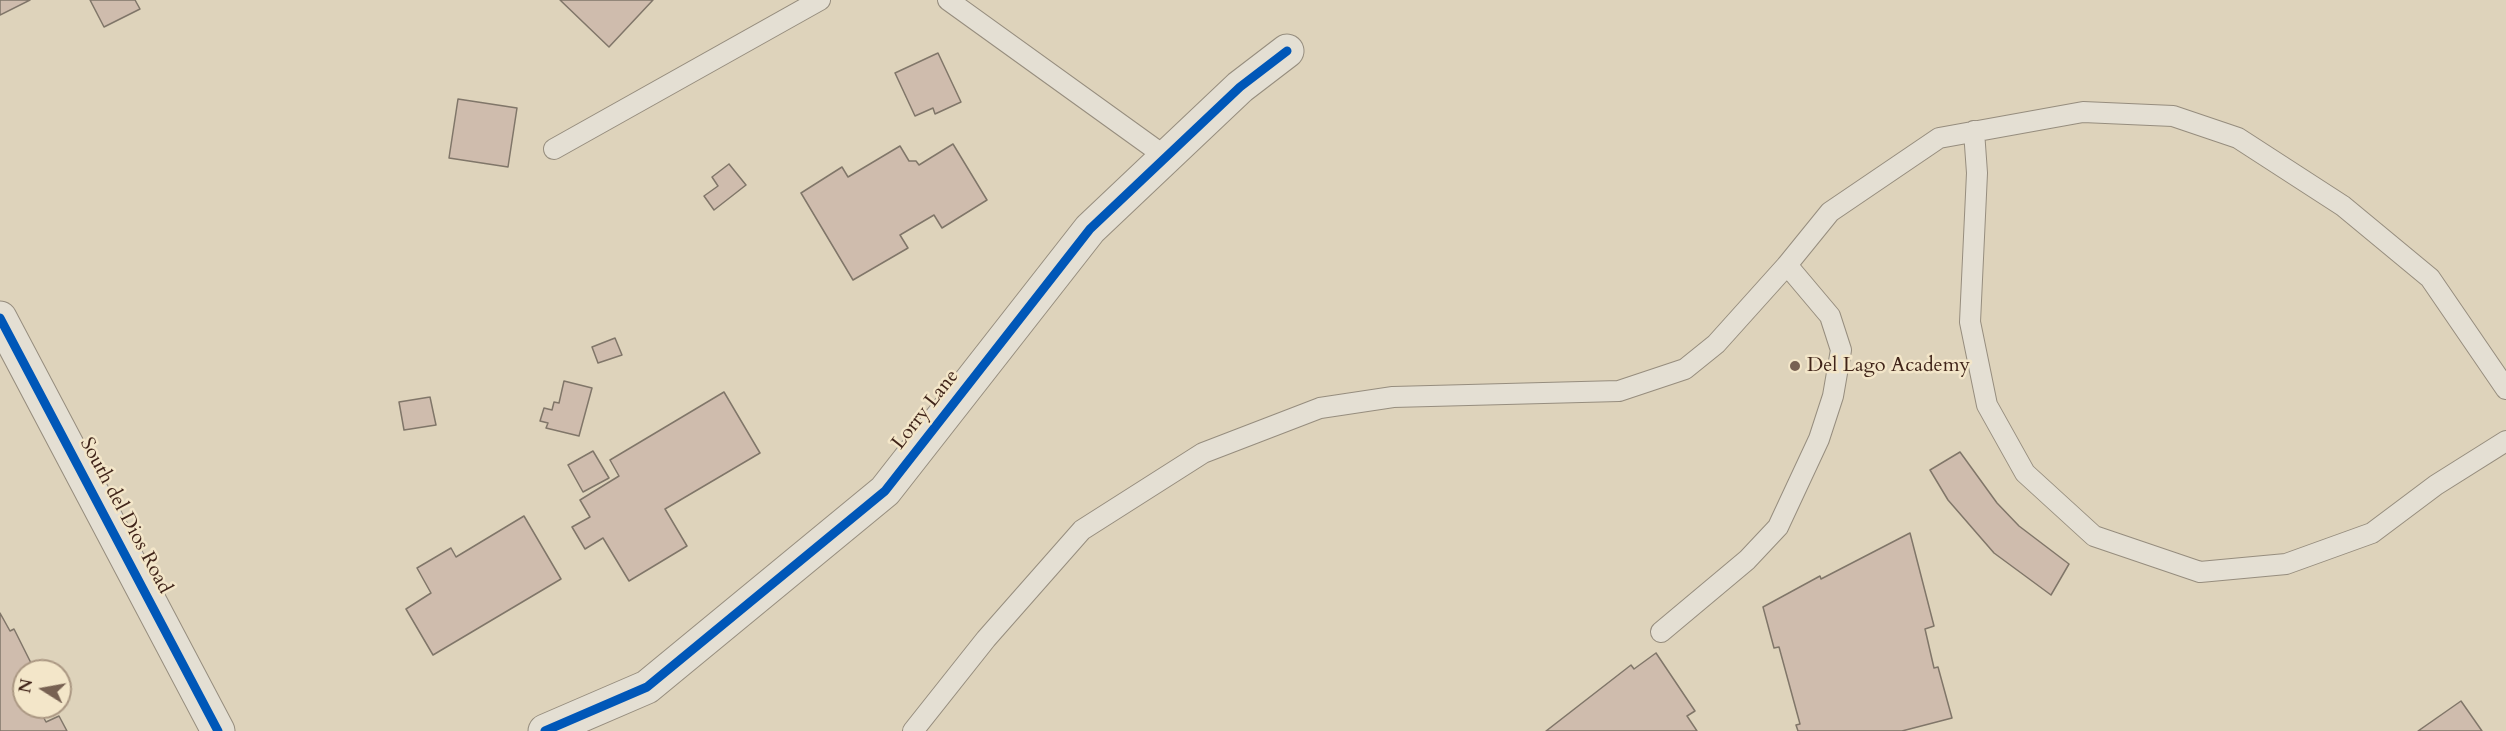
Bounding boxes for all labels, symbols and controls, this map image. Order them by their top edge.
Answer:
place label: Del Lago Academy [1807,354,1970,378]
marker: Del Lago Academy [1788,359,1802,373]
street label: Lorry Lane [887,365,965,455]
street label: South del Dios Road [74,434,176,598]
north arrow [12,659,72,719]
text: N [14,677,38,695]

